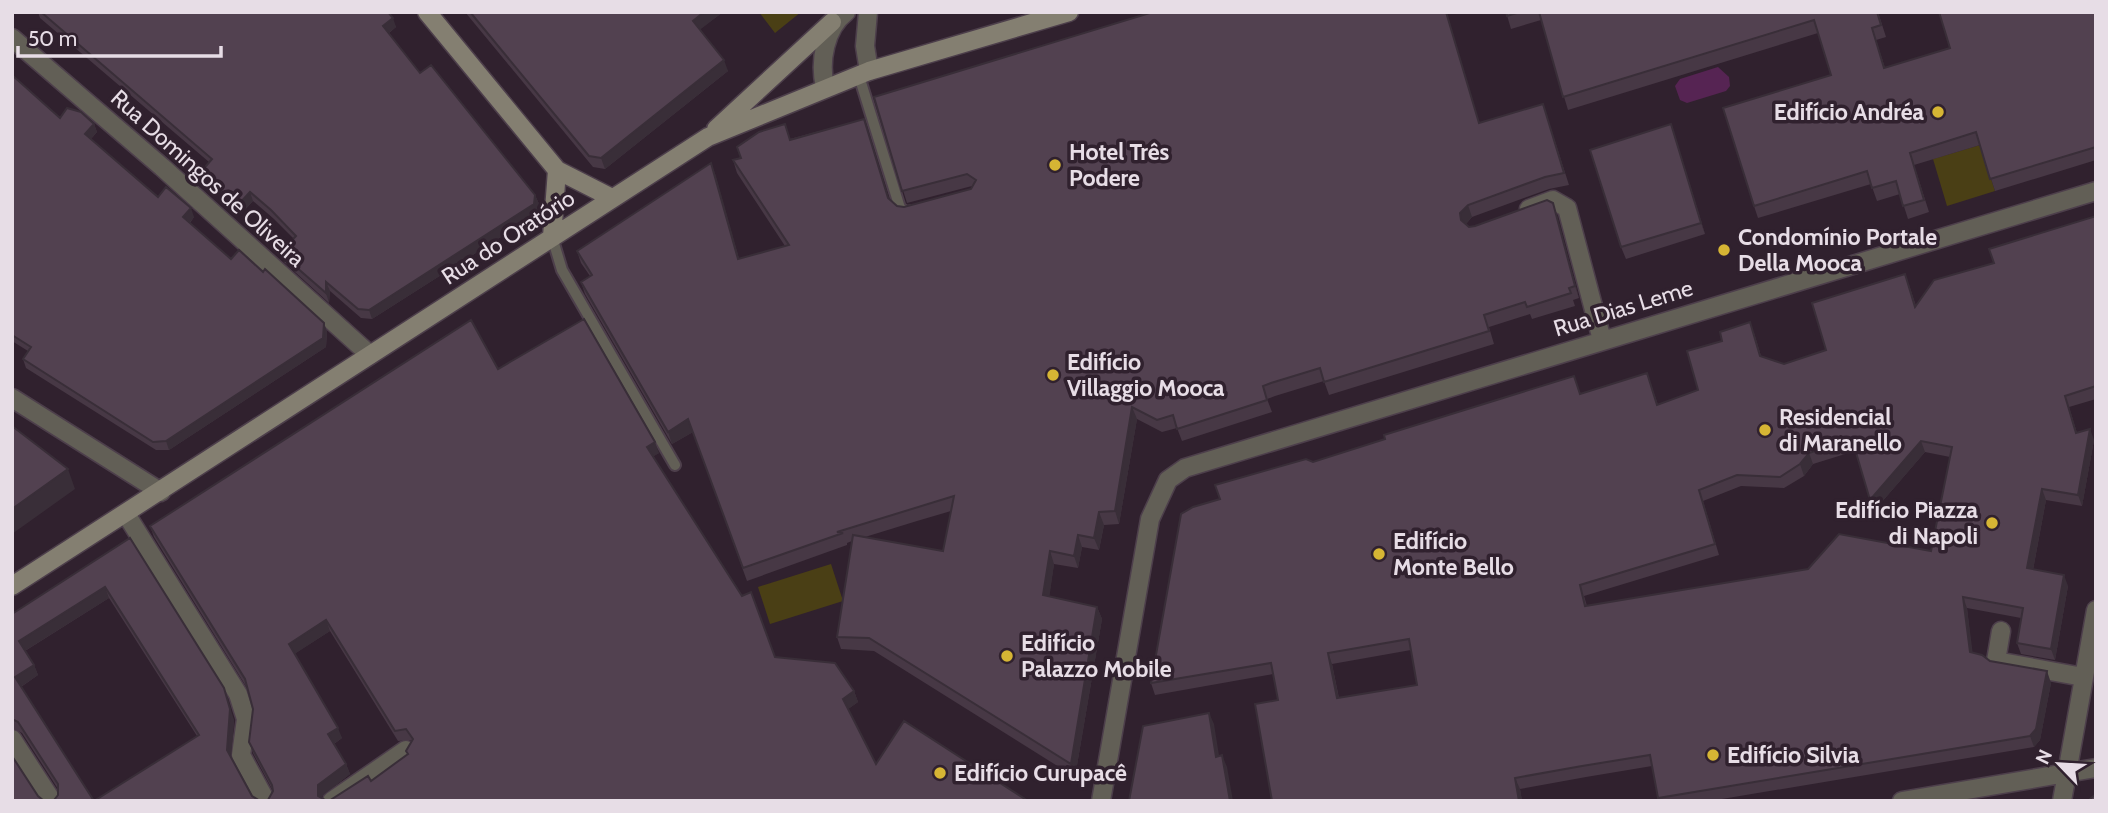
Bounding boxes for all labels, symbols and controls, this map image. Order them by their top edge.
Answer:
scale bar [18,14,220,58]
text: 50 m [28,26,77,51]
street label: Rua Domingos de Oliveira [105,84,311,272]
place label: Edifício Andréa [1774,98,1925,126]
marker: Edifício Andréa [1930,104,1946,120]
place label: Hotel Três Podere [1069,138,1169,192]
marker: Hotel Três Podere [1047,157,1063,173]
street label: Rua do Oratório [436,184,580,290]
place label: Condomínio Portale Della Mooca [1738,223,1937,277]
marker: Condomínio Portale Della Mooca [1716,242,1732,258]
street label: Rua Dias Leme [1550,273,1696,342]
place label: Edifício Villaggio Mooca [1067,348,1225,402]
marker: Edifício Villaggio Mooca [1045,367,1061,383]
place label: Residencial di Maranello [1779,403,1902,457]
marker: Residencial di Maranello [1757,422,1773,438]
place label: Edifício Piazza di Napoli [1835,496,1979,550]
marker: Edifício Piazza di Napoli [1984,515,2000,531]
place label: Edifício Monte Bello [1393,527,1514,581]
marker: Edifício Monte Bello [1371,546,1387,562]
place label: Edifício Palazzo Mobile [1021,629,1172,683]
marker: Edifício Palazzo Mobile [999,648,1015,664]
north arrow [2024,729,2094,799]
place label: Edifício Silvia [1727,741,1860,769]
text: N [2031,746,2057,768]
marker: Edifício Silvia [1705,747,1721,763]
place label: Edifício Curupacê [954,759,1127,787]
marker: Edifício Curupacê [932,765,948,781]

